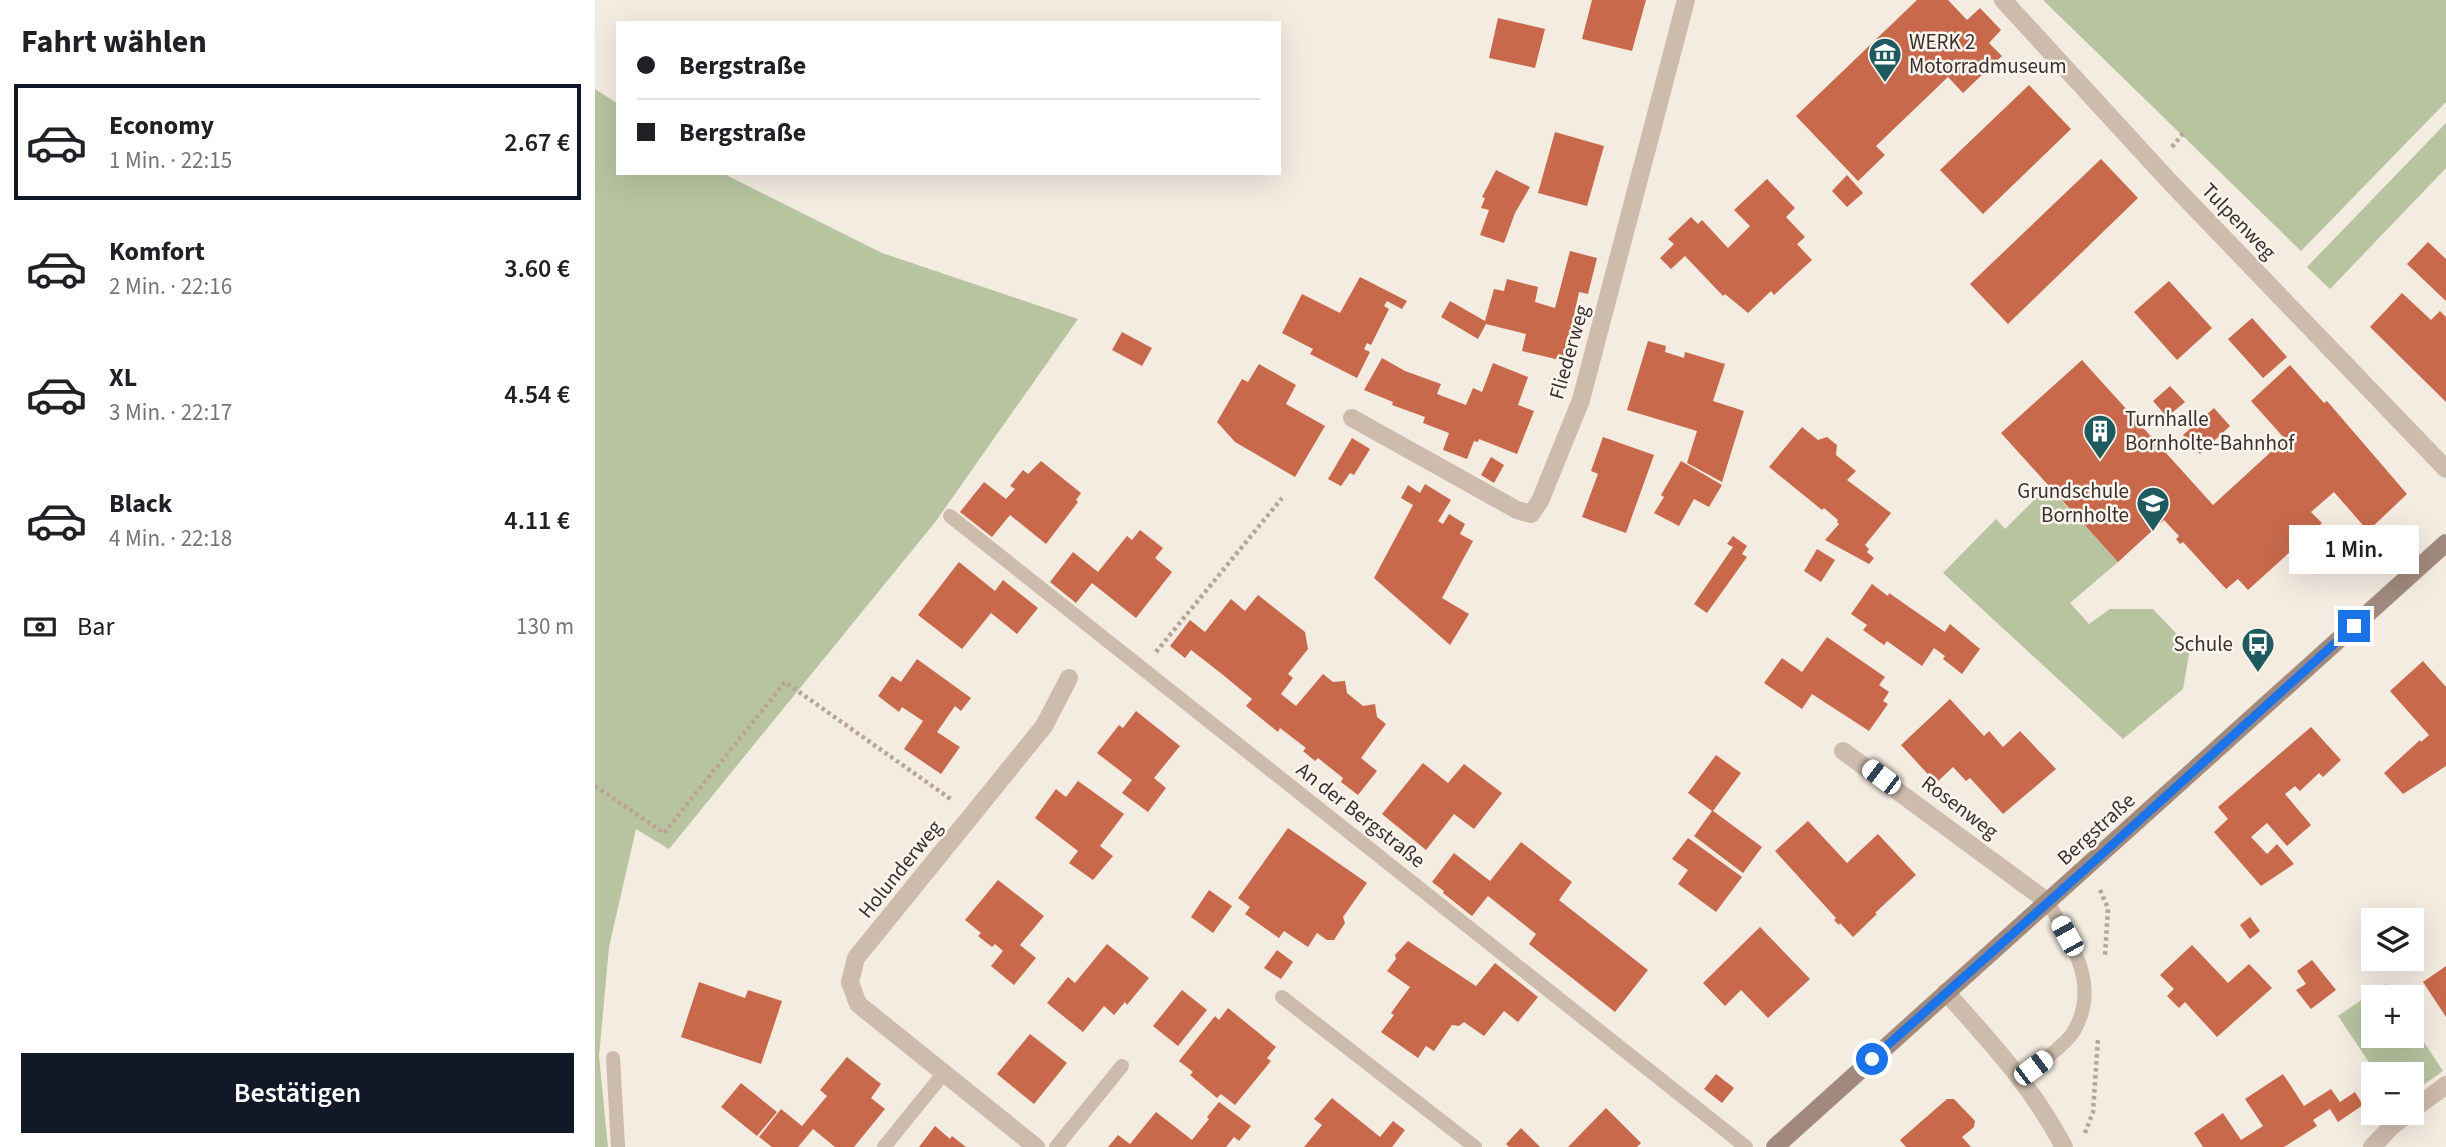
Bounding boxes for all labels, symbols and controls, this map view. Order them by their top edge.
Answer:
text: Fahrt wählen [21,19,207,65]
place label: WERK 2 Motorradmuseum [1909,27,2067,81]
museum icon: WERK 2 Motorradmuseum [1866,35,1904,84]
text: Bergstraße [679,47,806,84]
text: Economy [109,107,214,144]
icon: car [25,111,88,174]
text: Bergstraße [679,114,806,151]
text: 2.67 € [504,124,570,161]
text: 1 Min. · 22:15 [109,144,232,177]
street label: Tulpenweg [2195,176,2284,266]
text: Komfort [109,233,205,270]
icon: car [25,237,88,300]
text: 3.60 € [504,250,570,287]
text: 2 Min. · 22:16 [109,270,232,303]
street label: Fliederweg [1541,301,1597,403]
text: XL [109,359,137,396]
icon: car [25,363,88,426]
text: 4.54 € [504,376,570,413]
text: 3 Min. · 22:17 [109,396,232,429]
place label: Turnhalle Bornholte-Bahnhof [2125,404,2295,458]
building icon: Turnhalle Bornholte-Bahnhof [2081,412,2119,461]
place label: Grundschule Bornholte [2017,476,2129,530]
school or university icon: Grundschule Bornholte [2134,484,2172,533]
text: Black [109,485,172,522]
icon: car [25,489,88,552]
text: 4.11 € [504,502,570,539]
text: 4 Min. · 22:18 [109,522,232,555]
callout: 1 Min. [2289,524,2419,574]
text: 1 Min. [2325,533,2383,566]
icon: cash [21,608,59,646]
text: Bar [77,608,114,645]
text: 130 m [516,610,574,643]
route end [2338,610,2370,642]
bus stop icon: Schule [2239,625,2277,674]
place label: Schule [2174,629,2233,659]
street label: An der Bergstraße [1290,755,1432,875]
car [1858,756,1905,798]
street label: Rosenweg [1915,768,2005,846]
street label: Bergstraße [2050,786,2142,872]
street label: Holunderweg [851,813,949,925]
map controls [2361,908,2424,1125]
button: layers [2361,908,2424,971]
car [2048,913,2087,959]
button: + [2361,985,2424,1048]
route start [1856,1043,1888,1075]
car [2010,1047,2057,1089]
button: Bestätigen [21,1053,574,1133]
button: − [2361,1062,2424,1125]

